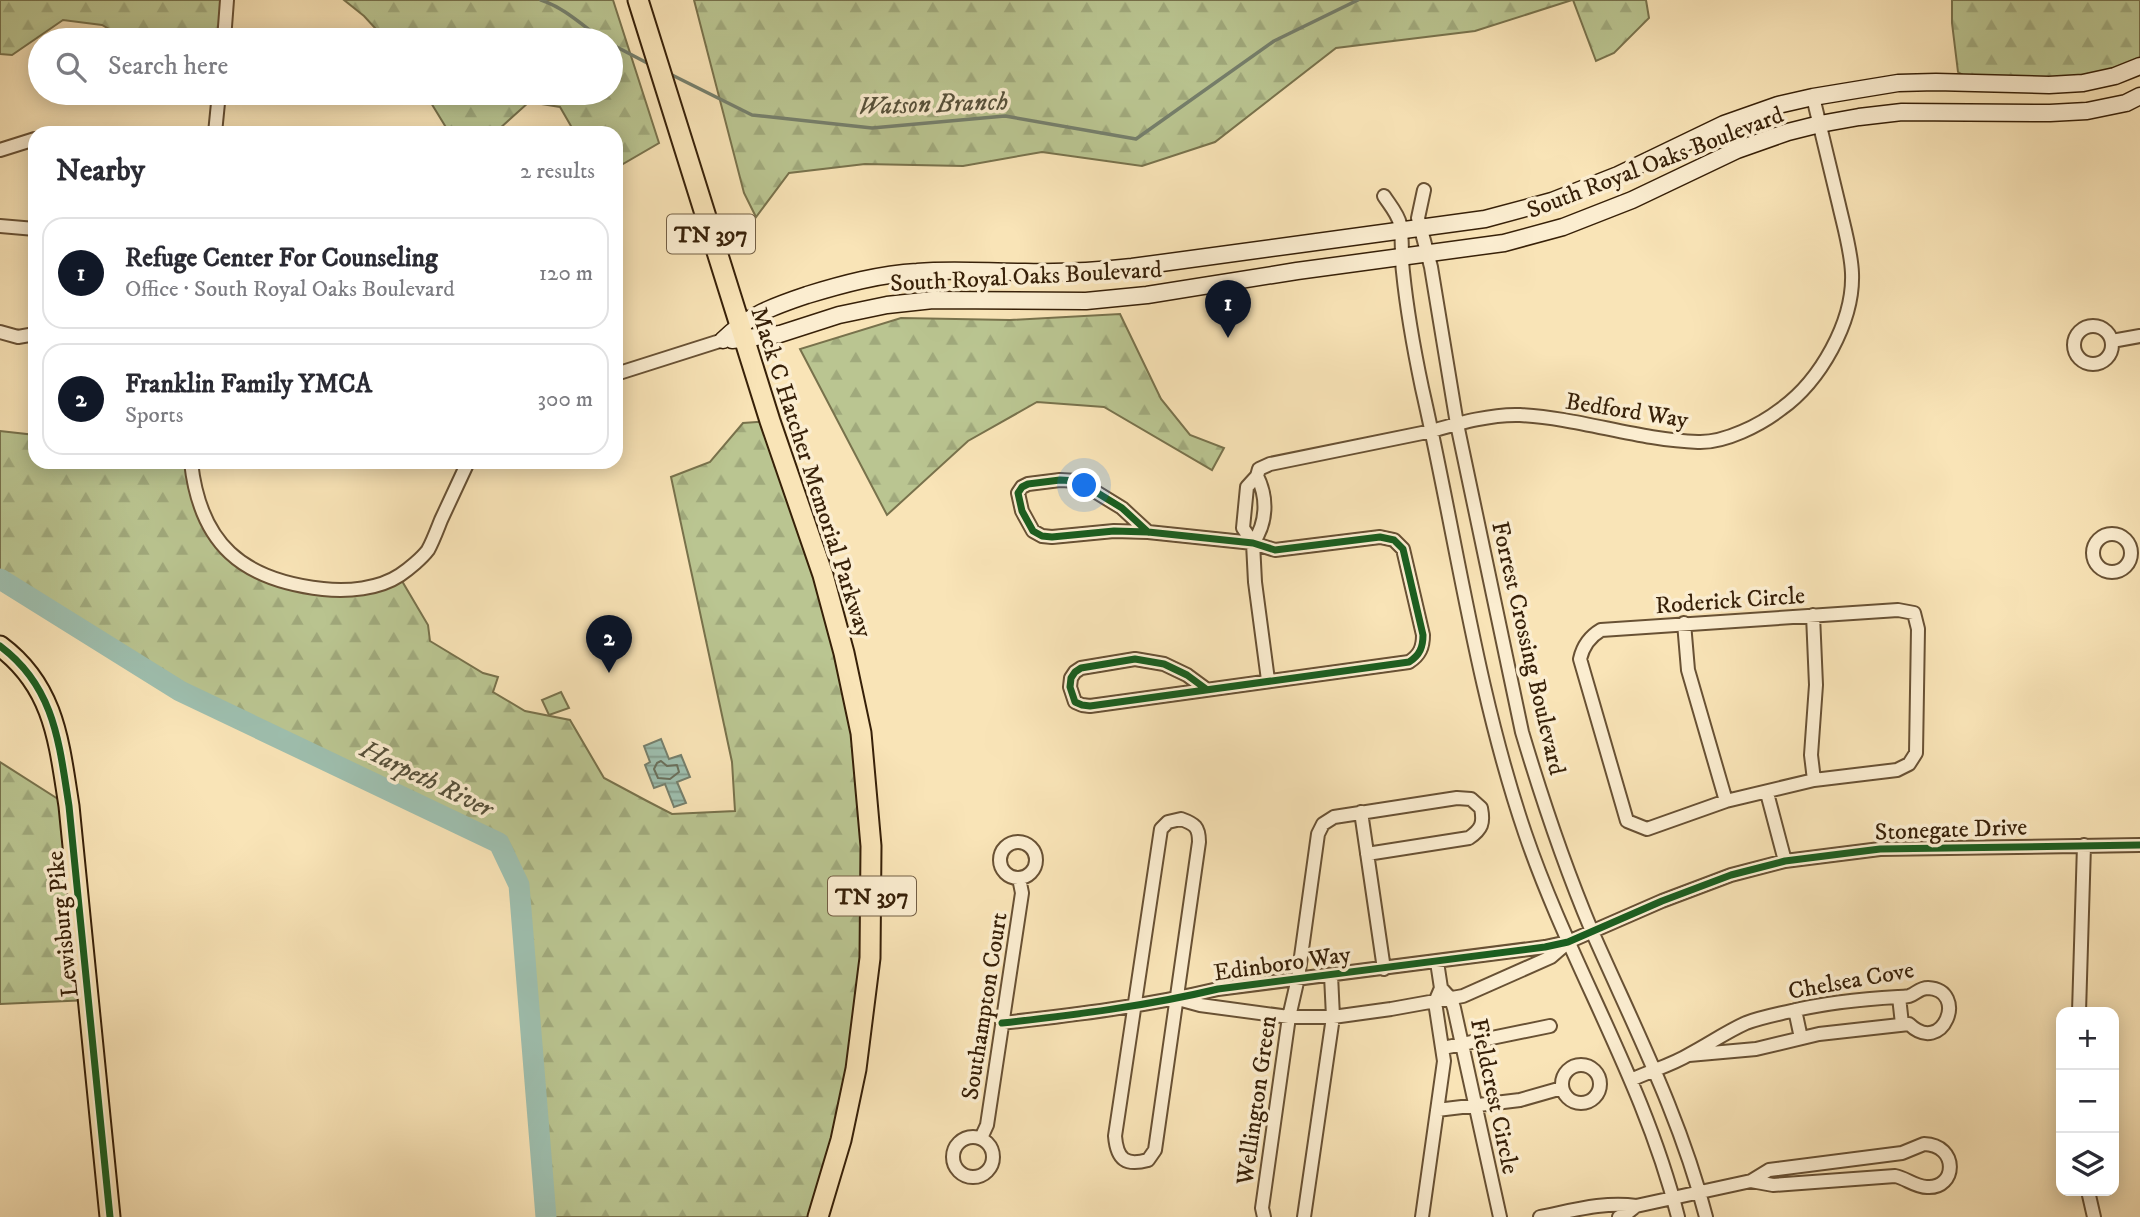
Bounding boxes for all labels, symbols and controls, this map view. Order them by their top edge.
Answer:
search box [28,28,623,105]
icon: search [52,48,90,86]
text: Search here [108,50,228,83]
water label: Watson Branch [857,85,1009,124]
street label: South Royal Oaks Boulevard [1523,100,1788,226]
text: Nearby [56,153,145,190]
text: 2 results [520,157,595,186]
road number: TN 397 [667,215,755,254]
text: Refuge Center For Counseling [125,242,438,275]
street label: South Royal Oaks Boulevard [889,255,1163,299]
text: 1 [77,259,85,288]
text: 120 m [539,259,593,288]
text: Office · South Royal Oaks Boulevard [125,275,455,304]
pin: 1 [1205,280,1251,338]
street label: Mack C Hatcher Memorial Parkway [743,303,879,642]
text: Franklin Family YMCA [125,368,372,401]
text: 2 [75,385,87,414]
text: 300 m [537,385,593,414]
street label: Bedford Way [1563,386,1691,436]
text: Sports [125,401,183,430]
your location [1067,468,1101,502]
street label: Forrest Crossing Boulevard [1484,519,1572,778]
street label: Roderick Circle [1654,581,1806,621]
pin: 2 [586,615,632,673]
water label: Harpeth River [354,733,500,826]
street label: Stonegate Drive [1874,812,2028,848]
street label: Lewisburg Pike [40,849,86,999]
road number: TN 397 [828,876,916,916]
street label: Southampton Court [955,910,1015,1102]
street label: Edinboro Way [1212,939,1353,988]
street label: Chelsea Cove [1786,955,1916,1007]
map controls [2056,1007,2119,1196]
button: + [2056,1007,2119,1070]
street label: Wellington Green [1230,1013,1284,1188]
street label: Fieldcrest Circle [1463,1016,1525,1177]
button: − [2056,1070,2119,1133]
button: layers [2056,1133,2119,1196]

